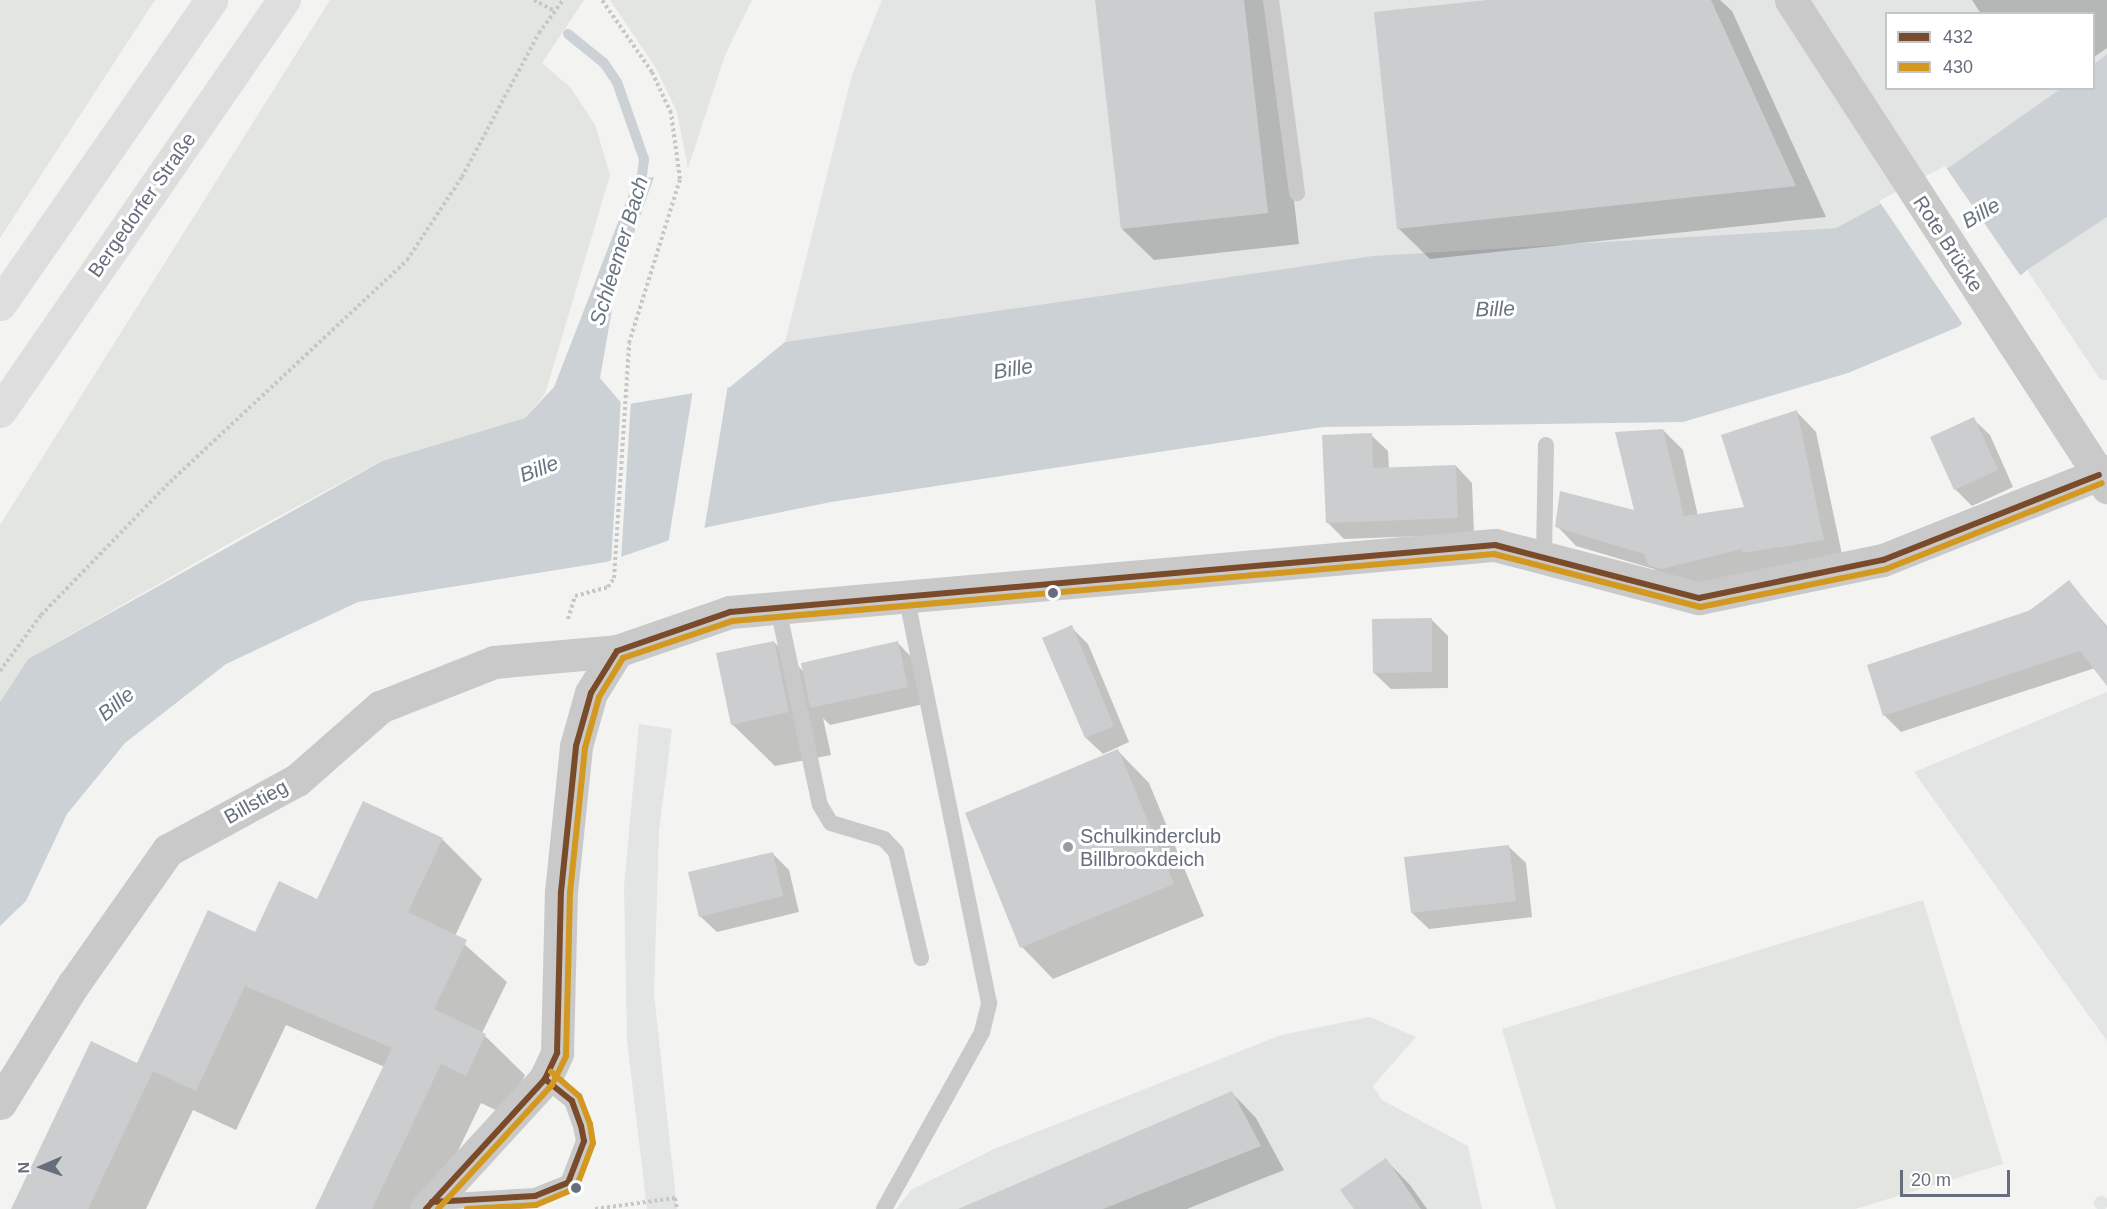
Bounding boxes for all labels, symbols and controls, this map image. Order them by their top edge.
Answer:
legend [1885,12,2095,90]
text: 432 [1943,27,1973,47]
text: 430 [1943,57,1973,77]
street label: Bergedorfer Straße [83,128,201,282]
water label: Schleemer Bach [584,174,654,328]
street label: Rote Brücke [1908,191,1988,297]
water label: Bille [1958,192,2004,234]
water label: Bille [1475,296,1515,322]
water label: Bille [991,353,1035,385]
water label: Bille [516,450,562,488]
unlabelled marker [1047,587,1059,599]
water label: Bille [93,682,139,726]
street label: Billstieg [220,775,292,829]
place label: Schulkinderclub Billbrookdeich [1080,824,1221,871]
marker: Schulkinderclub Billbrookdeich [1061,840,1075,854]
north arrow [12,1137,72,1197]
scale bar [1903,1158,2012,1196]
text: N [15,1162,32,1174]
text: 20 m [1911,1170,1951,1190]
unlabelled marker [570,1182,582,1194]

